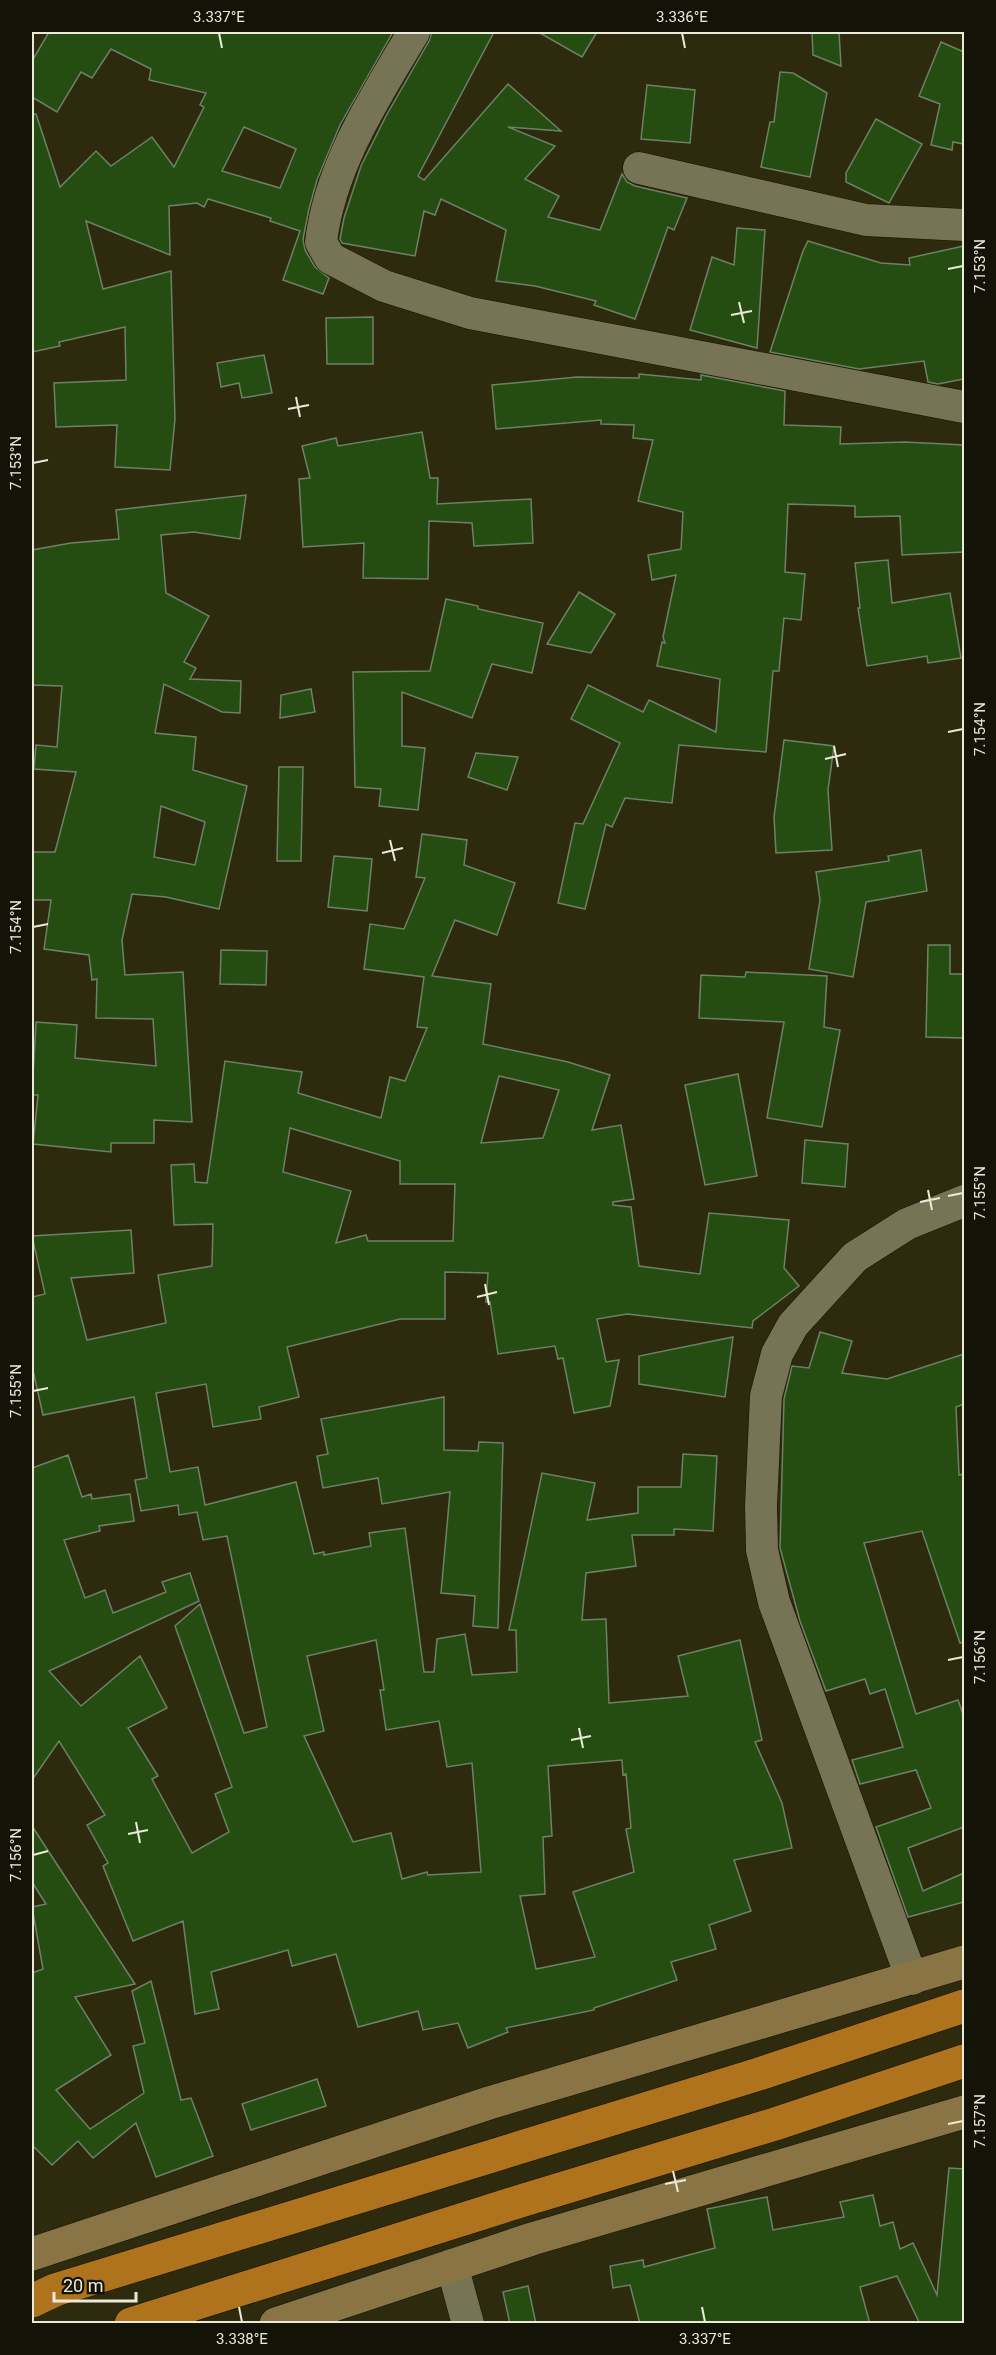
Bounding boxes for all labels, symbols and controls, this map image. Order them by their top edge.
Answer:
text: 3.337°E [193,8,245,26]
text: 3.336°E [656,8,708,26]
text: 7.153°N [971,239,989,293]
text: 7.153°N [7,436,25,490]
text: 7.154°N [971,702,989,756]
text: 7.154°N [7,900,25,954]
text: 7.155°N [971,1166,989,1220]
text: 7.155°N [7,1364,25,1418]
text: 7.156°N [971,1630,989,1684]
text: 7.156°N [7,1828,25,1882]
text: 7.157°N [971,2094,989,2148]
scale bar [54,2265,136,2303]
text: 20 m [63,2275,103,2296]
text: 3.338°E [216,2330,268,2348]
text: 3.337°E [679,2330,731,2348]

